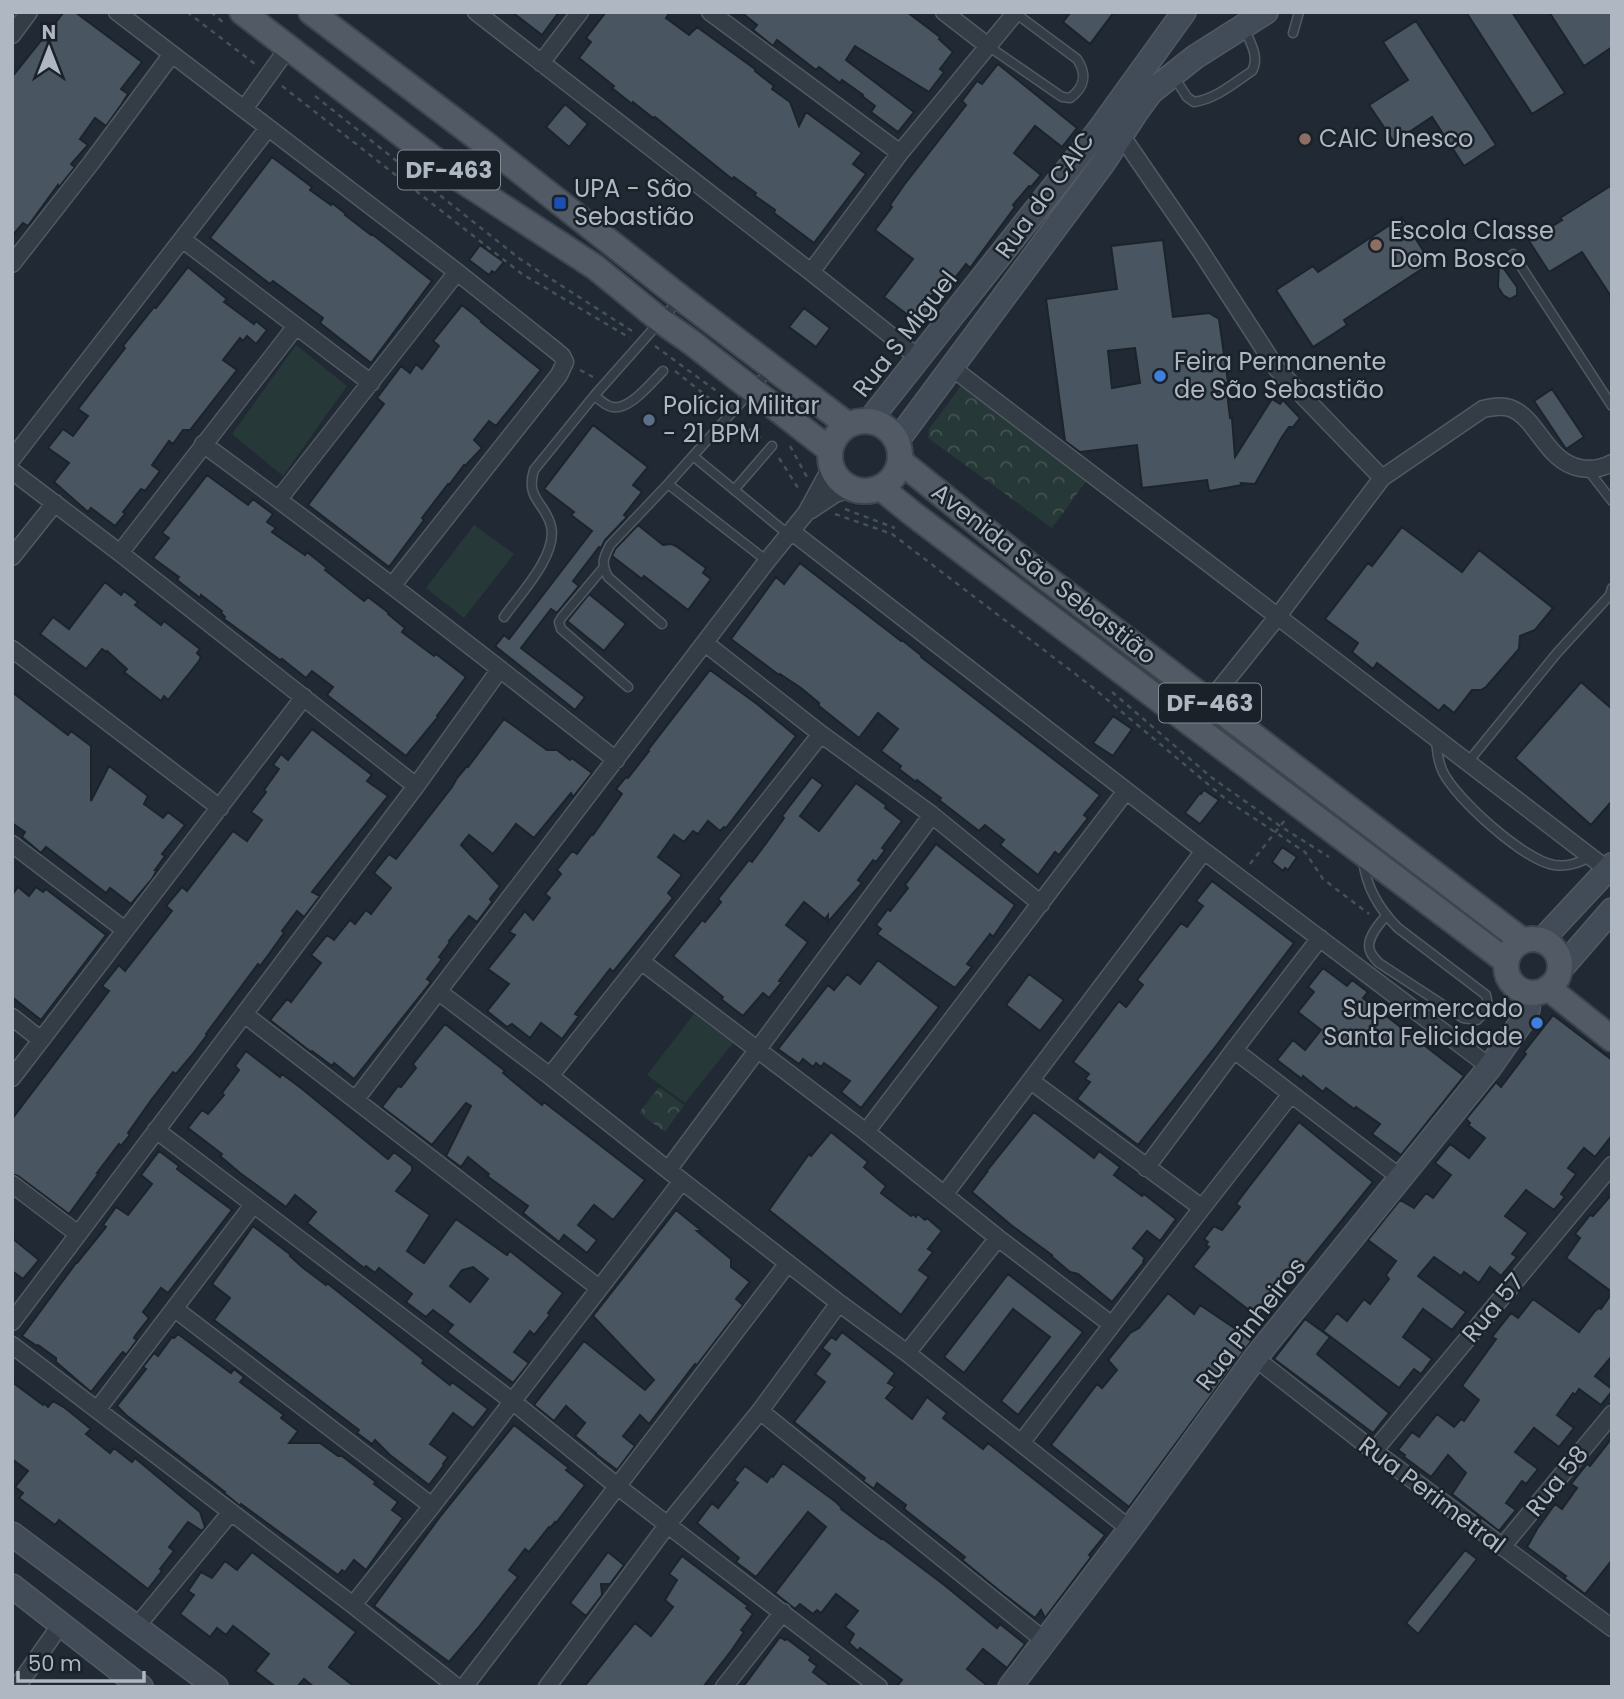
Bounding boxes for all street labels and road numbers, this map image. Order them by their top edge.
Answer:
street label: Rua do CAIC [987,124,1102,265]
road number: DF-463 [398,150,500,190]
street label: Rua S Miguel [845,264,964,404]
street label: Avenida São Sebastião [925,475,1164,672]
road number: DF-463 [1159,684,1261,722]
street label: Rua Pinheiros [1188,1250,1313,1397]
street label: Rua 57 [1454,1266,1531,1349]
street label: Rua Perimetral [1352,1429,1512,1561]
street label: Rua 58 [1518,1438,1595,1523]

